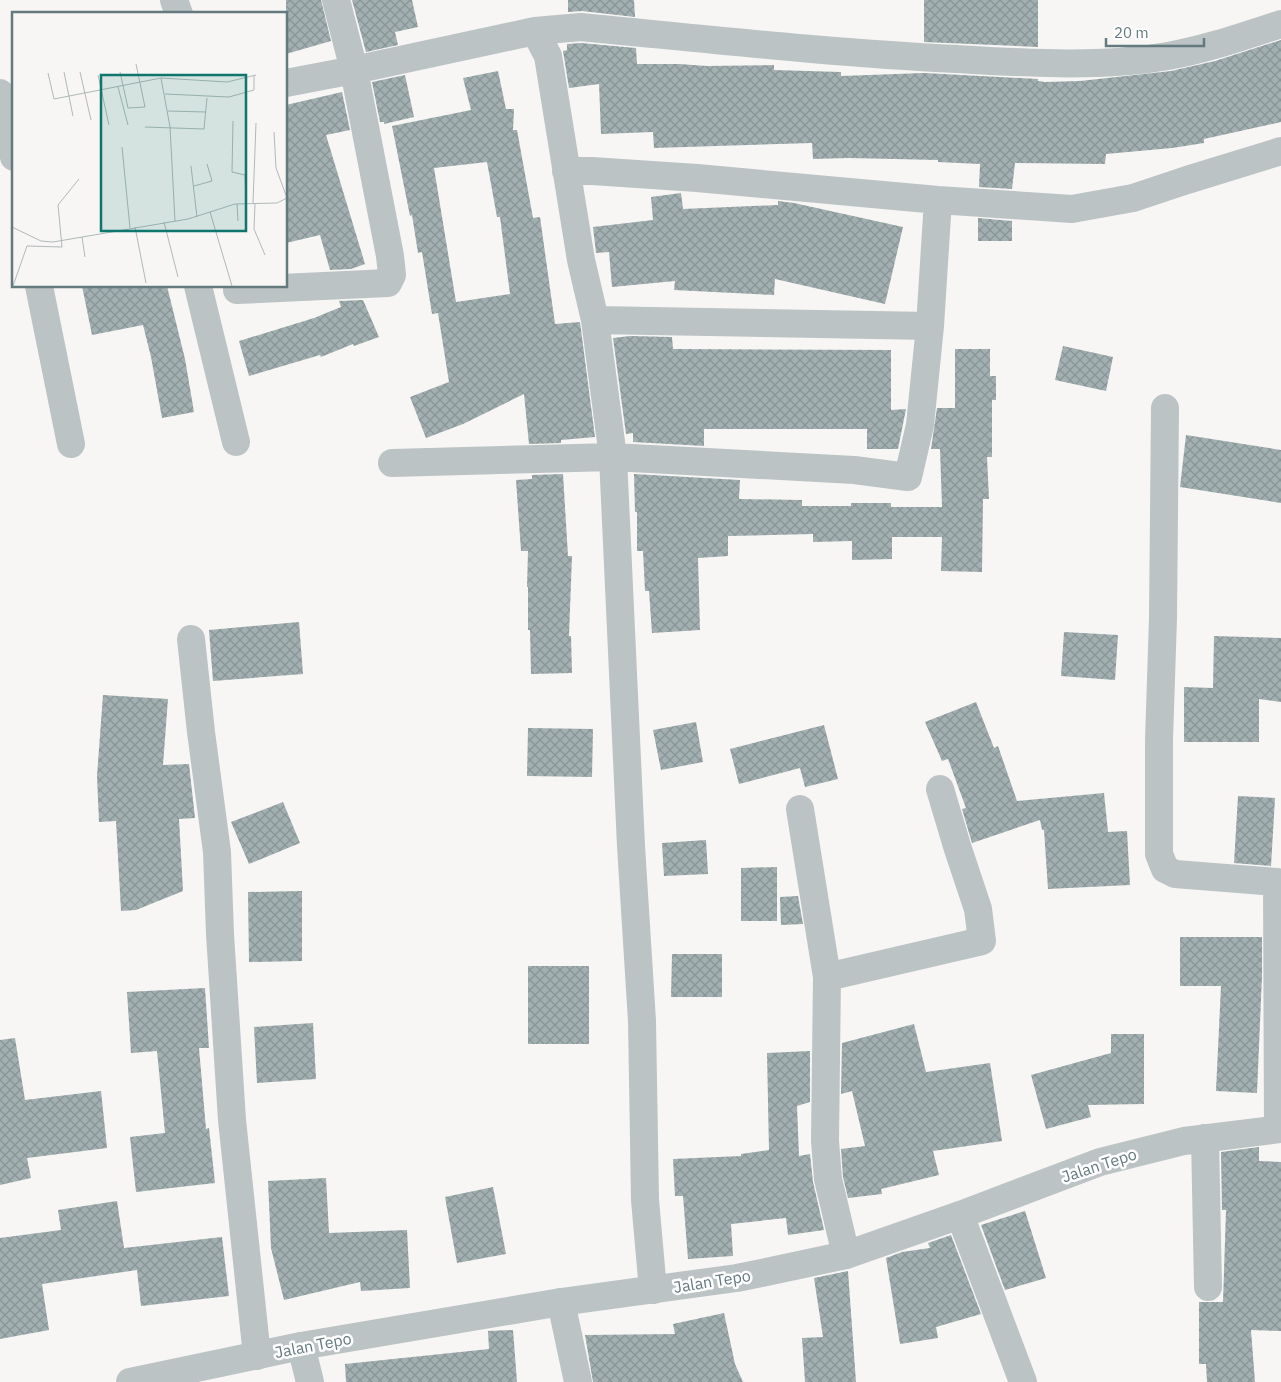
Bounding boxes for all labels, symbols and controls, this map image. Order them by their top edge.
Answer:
inset map [12,12,288,288]
scale bar [1106,15,1204,47]
text: 20 m [1114,23,1149,42]
street label: Jalan Tepo [1059,1143,1139,1187]
street label: Jalan Tepo [672,1265,752,1297]
street label: Jalan Tepo [273,1328,353,1362]

